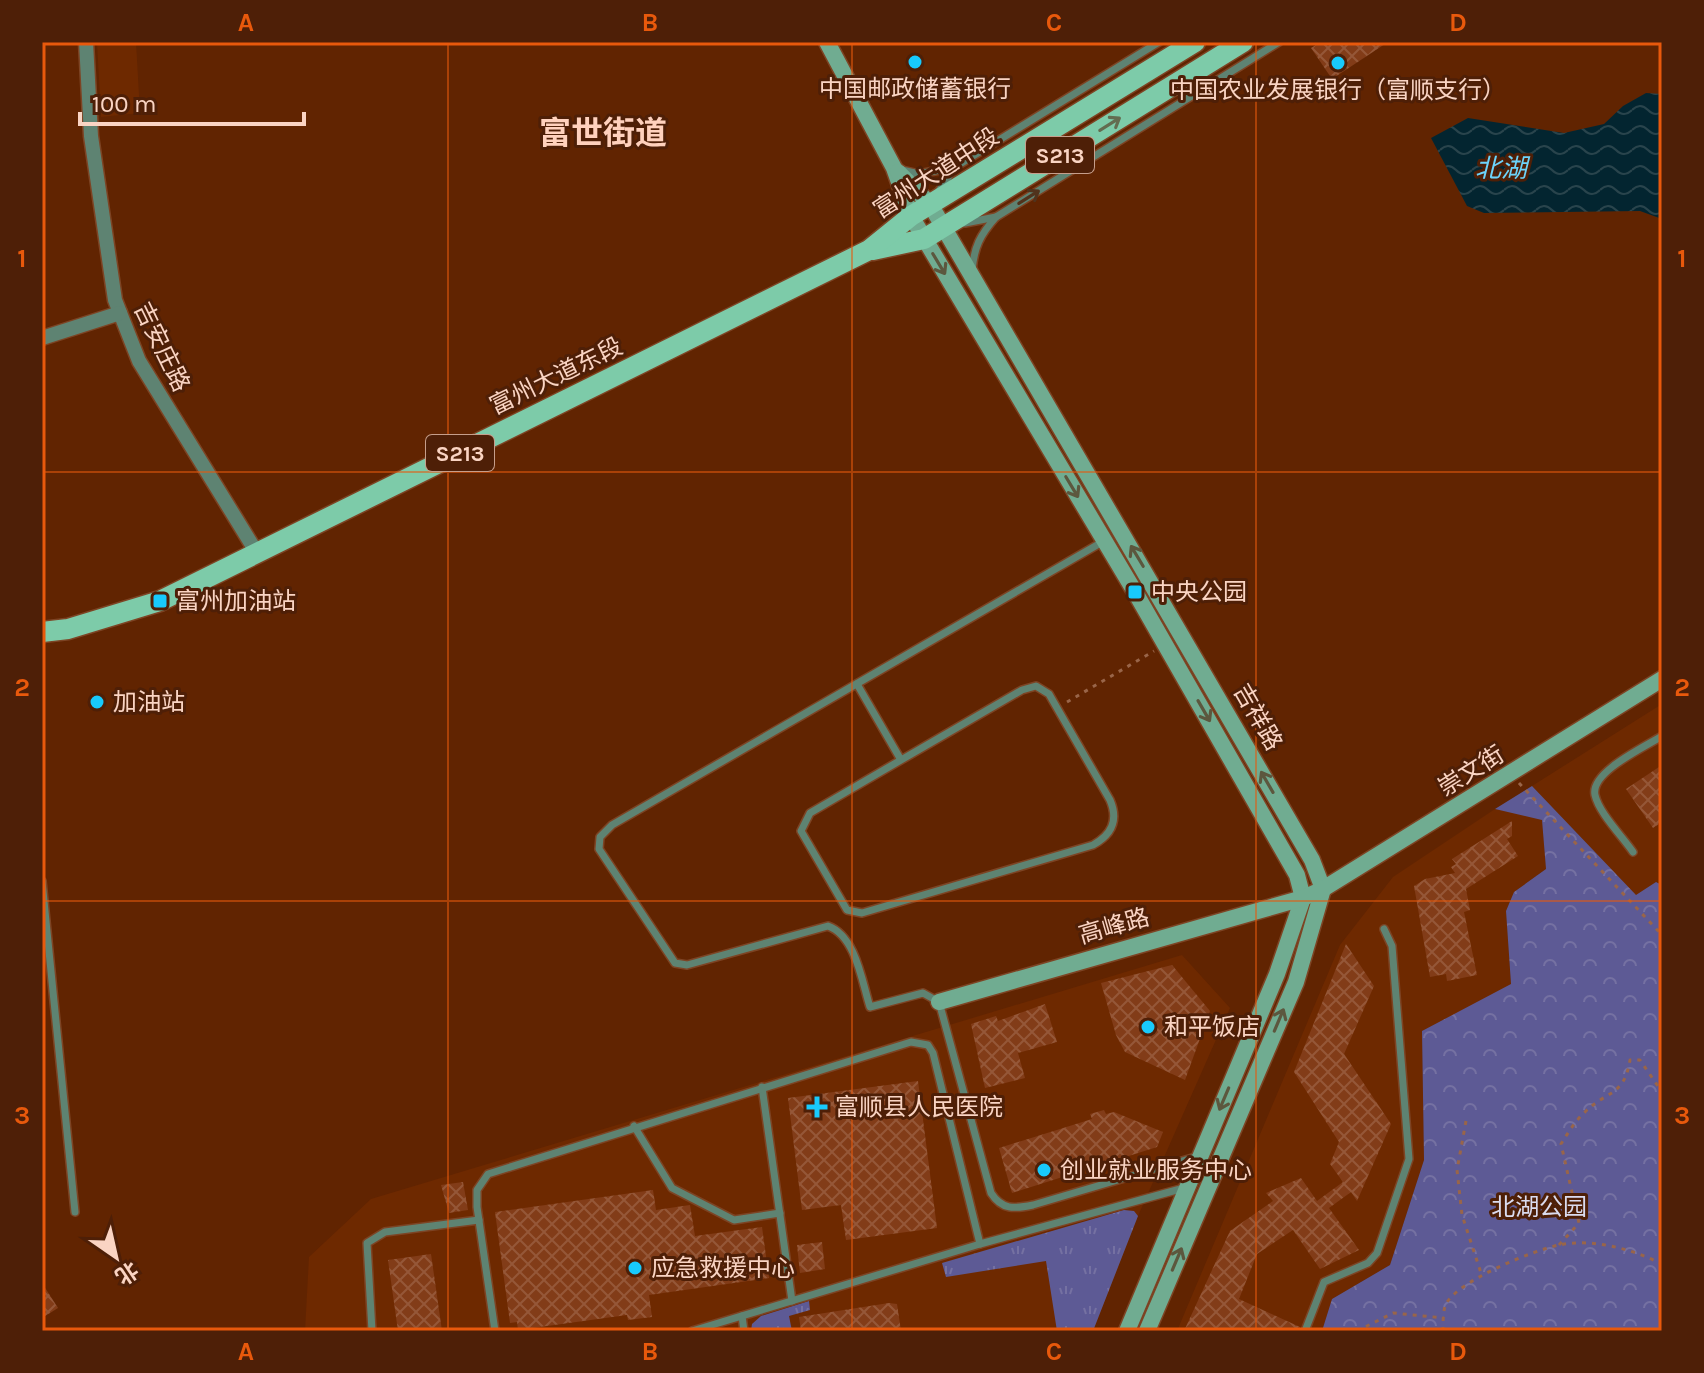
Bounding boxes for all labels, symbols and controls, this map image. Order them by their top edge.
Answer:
text: A [238,7,254,38]
text: B [642,7,658,38]
text: C [1046,7,1062,38]
text: D [1449,7,1467,38]
marker: 中国邮政储蓄银行 [906,53,924,71]
marker: 中国农业发展银行（富顺支行） [1329,54,1347,72]
place label: 中国邮政储蓄银行 [819,75,1011,103]
scale bar [80,76,304,126]
place label: 中国农业发展银行（富顺支行） [1170,76,1506,104]
text: 100 m [92,90,157,118]
district label: 富世街道 [539,115,667,152]
one-way arrow [1098,116,1120,132]
street label: 富州大道中段 [868,122,1004,224]
road number: S213 [1026,137,1094,173]
water label: 北湖 [1475,153,1531,184]
one-way arrow [1017,188,1040,204]
text: 1 [17,243,27,274]
text: 1 [1677,243,1687,274]
one-way arrow [931,252,947,275]
street label: 吉安庄路 [128,298,196,396]
street label: 富州大道东段 [485,332,627,420]
road number: S213 [426,435,494,471]
one-way arrow [1064,475,1080,498]
one-way arrow [1129,545,1145,568]
place label: 中央公园 [1151,578,1247,606]
marker: 中央公园 [1126,583,1144,601]
place label: 富州加油站 [176,587,296,615]
marker: 富州加油站 [151,592,169,610]
text: 2 [14,672,30,703]
text: 2 [1674,672,1690,703]
street label: 吉祥路 [1228,679,1288,755]
place label: 加油站 [113,688,185,716]
marker: 加油站 [88,693,106,711]
one-way arrow [1196,699,1212,722]
street label: 崇文街 [1433,740,1509,802]
one-way arrow [1259,771,1275,794]
street label: 高峰路 [1076,903,1152,949]
one-way arrow [1273,1008,1288,1033]
place label: 和平饭店 [1164,1013,1260,1041]
marker: 和平饭店 [1139,1018,1157,1036]
one-way arrow [1215,1086,1230,1111]
place label: 富顺县人民医院 [835,1093,1003,1121]
marker: 富顺县人民医院 [806,1096,828,1118]
text: 3 [14,1100,30,1131]
text: 3 [1674,1100,1690,1131]
place label: 创业就业服务中心 [1060,1156,1252,1184]
marker: 创业就业服务中心 [1035,1161,1053,1179]
park label: 北湖公园 [1491,1193,1587,1221]
north arrow [76,1217,156,1297]
one-way arrow [1171,1247,1186,1272]
place label: 应急救援中心 [651,1254,795,1282]
text: 北 [110,1256,143,1290]
marker: 应急救援中心 [626,1259,644,1277]
text: A [238,1336,254,1367]
text: B [642,1336,658,1367]
text: C [1046,1336,1062,1367]
text: D [1449,1336,1467,1367]

